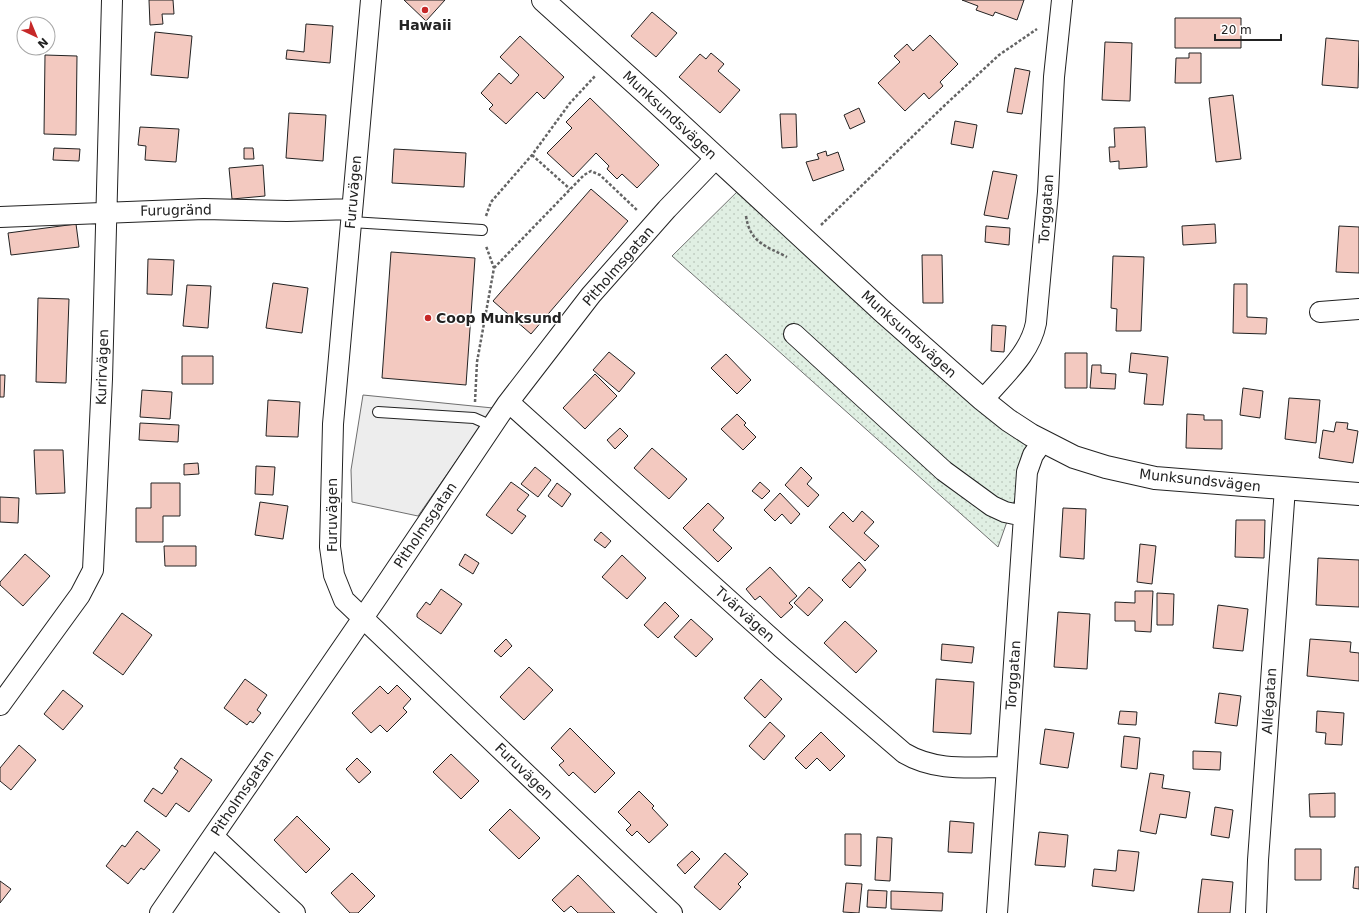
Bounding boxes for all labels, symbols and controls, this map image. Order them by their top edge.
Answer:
marker: Hawaii [420,5,430,15]
north arrow [16,16,56,56]
scale bar [1215,16,1281,42]
place label: Hawaii [398,17,452,33]
text: 20 m [1221,23,1252,37]
text: N [35,35,50,51]
street label: Munksundsvägen [620,67,720,163]
street label: Furuvägen [342,154,364,230]
street label: Torggatan [1036,174,1056,245]
street label: Furugränd [140,201,212,219]
street label: Pitholmsgatan [579,223,657,309]
street label: Munksundsvägen [858,287,960,381]
place label: Coop Munksund [436,310,562,326]
marker: Coop Munksund [423,313,433,323]
street label: Kurirvägen [93,329,111,405]
street label: Munksundsvägen [1138,466,1262,494]
street label: Furuvägen [324,478,340,552]
street label: Pitholmsgatan [390,479,460,571]
street label: Tvärvägen [711,582,778,645]
street label: Torggatan [1003,640,1023,711]
street label: Allégatan [1259,667,1279,735]
street label: Furuvägen [492,740,556,802]
street label: Pitholmsgatan [207,747,277,839]

